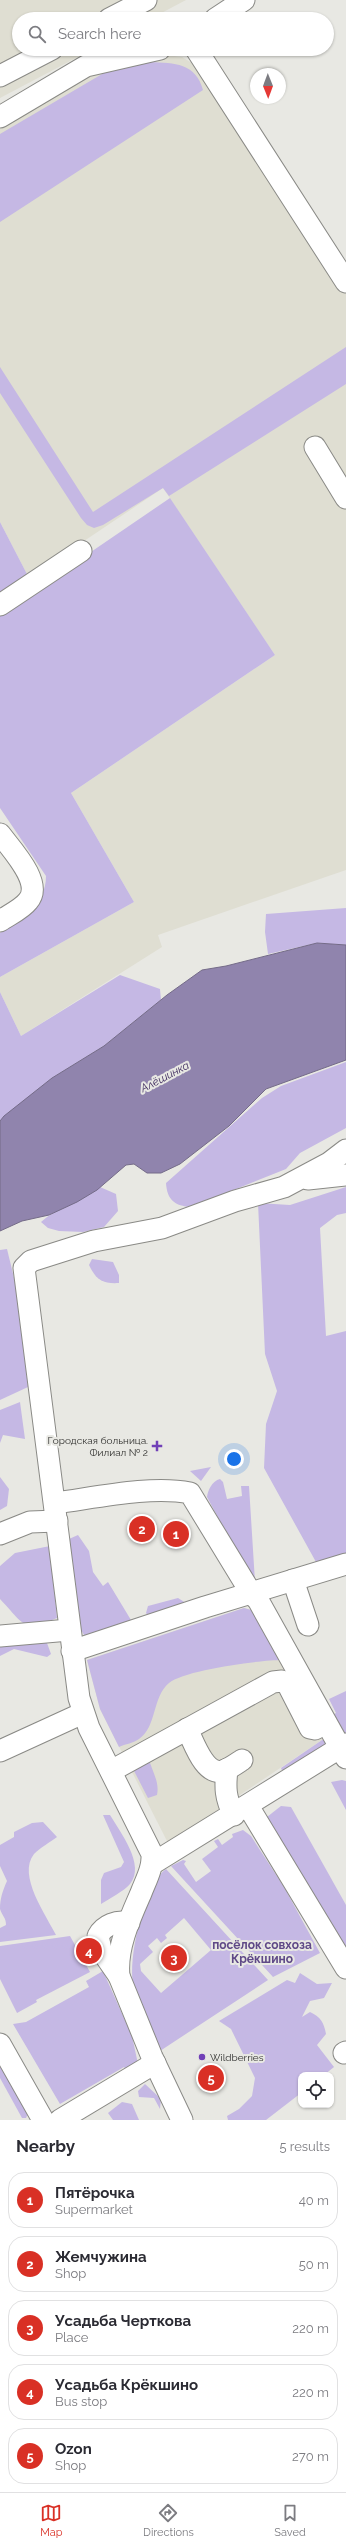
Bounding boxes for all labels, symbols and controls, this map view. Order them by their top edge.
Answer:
search box [12,12,334,56]
icon: search [26,23,48,45]
text: Search here [58,25,141,43]
north arrow [250,68,286,104]
water label: Алёшинка [138,1059,192,1096]
place label: Городская больница. Филиал № 2 [48,1435,148,1458]
marker: Городская больница. Филиал № 2 [151,1440,163,1452]
your location [224,1449,244,1469]
pin: 2 [129,1514,155,1544]
pin: 1 [163,1519,189,1549]
pin: 4 [76,1936,102,1966]
district label: посёлок совхоза Крёкшино [212,1938,312,1966]
pin: 3 [161,1943,187,1973]
marker: Wildberries [197,2052,207,2062]
place label: Wildberries [210,2052,264,2063]
pin: 5 [198,2063,224,2093]
map controls [298,2072,334,2108]
button: locate [298,2072,334,2108]
text: Nearby [16,2136,75,2156]
text: 5 results [279,2139,330,2154]
text: Пятёрочка [55,2184,135,2202]
text: 1 [27,2193,33,2208]
text: 40 m [299,2193,329,2208]
text: Supermarket [55,2202,133,2217]
text: Жемчужина [55,2248,147,2266]
text: 2 [26,2257,34,2272]
text: 50 m [299,2257,329,2272]
text: Shop [55,2266,86,2281]
text: Усадьба Черткова [55,2312,191,2330]
text: 3 [26,2321,34,2336]
text: 220 m [292,2321,329,2336]
text: Place [55,2330,88,2345]
text: Усадьба Крёкшино [55,2376,198,2394]
text: 4 [26,2385,34,2400]
text: 220 m [292,2385,329,2400]
text: Bus stop [55,2394,107,2409]
text: Ozon [55,2440,92,2458]
text: 5 [26,2449,34,2464]
text: 270 m [292,2449,329,2464]
text: Shop [55,2458,86,2473]
tab: Map [40,2502,63,2539]
tab: Directions [143,2502,194,2539]
tab: Saved [274,2502,306,2539]

